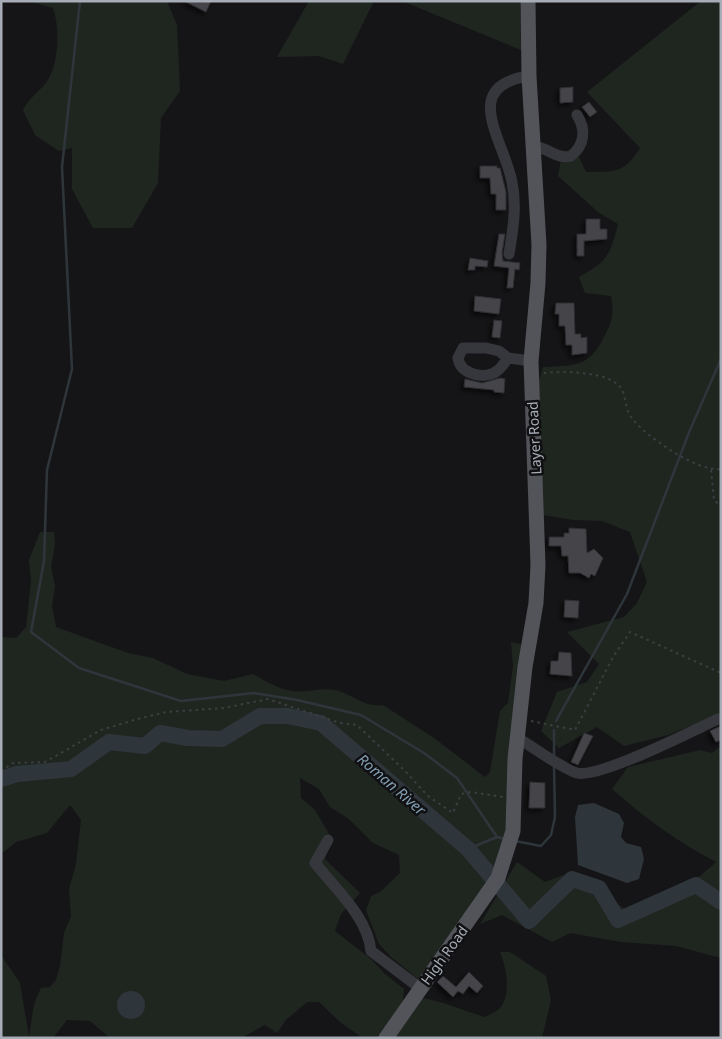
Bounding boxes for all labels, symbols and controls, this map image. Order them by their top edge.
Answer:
street label: Layer Road [523,401,545,475]
water label: Roman River [354,749,431,820]
street label: High Road [416,922,472,988]

